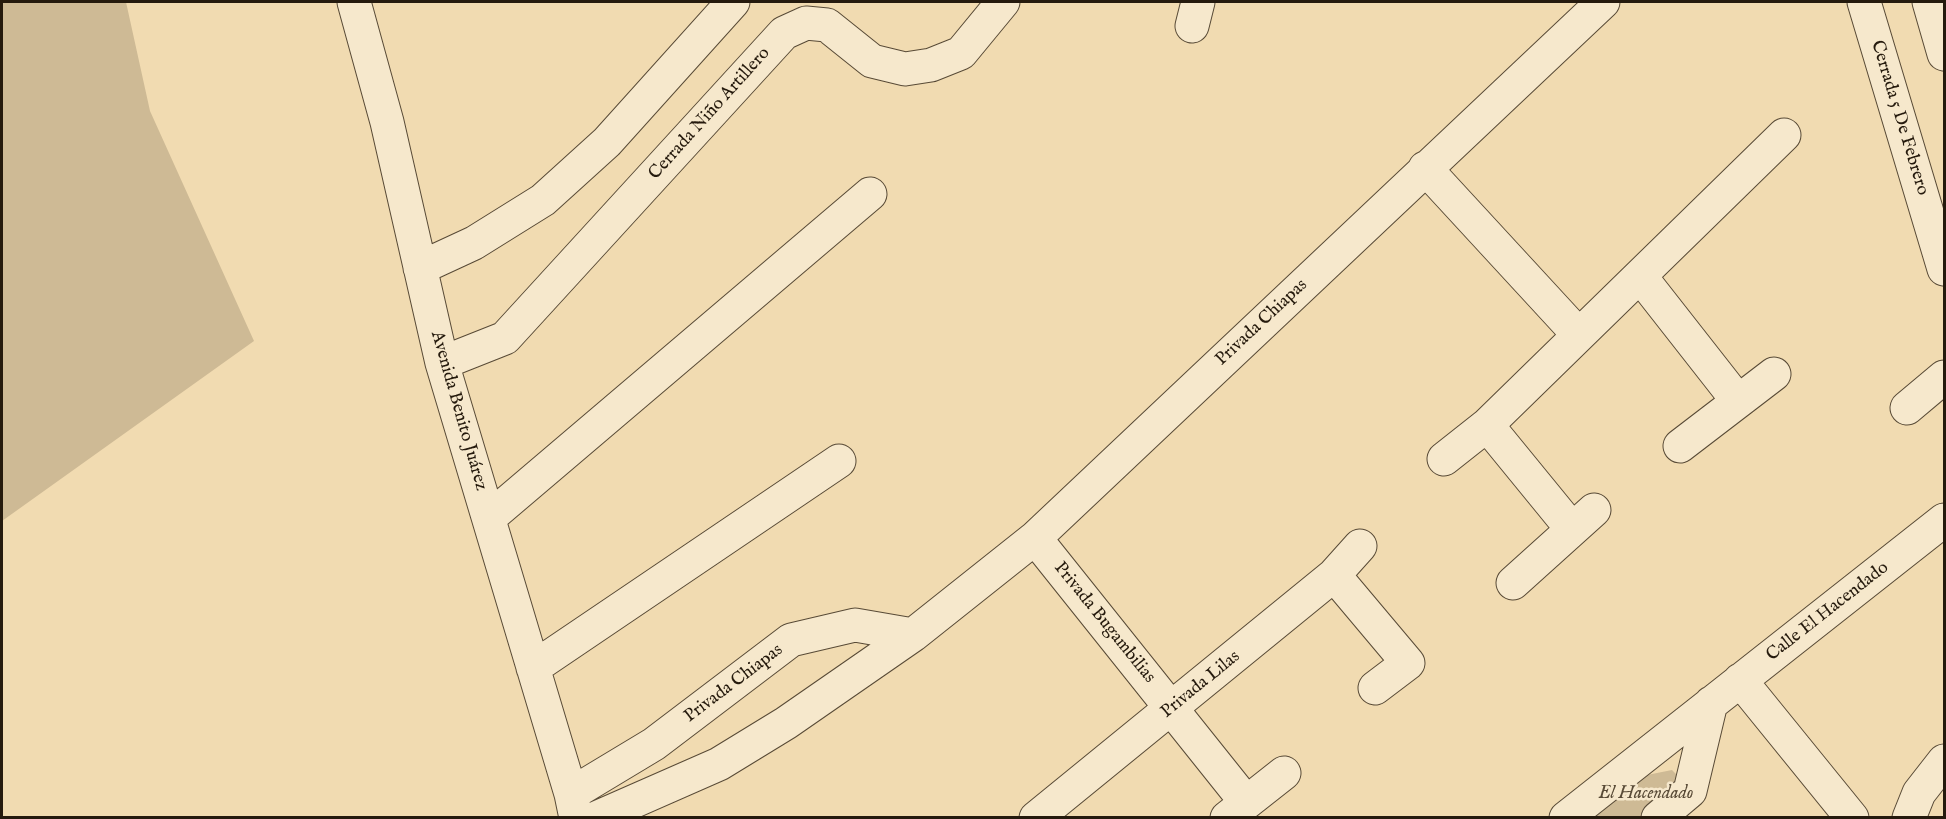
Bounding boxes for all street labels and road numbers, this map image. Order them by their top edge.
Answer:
street label: Cerrada 5 De Febrero [1865,38,1933,198]
street label: Cerrada Niño Artillero [645,43,775,185]
street label: Privada Chiapas [1212,275,1312,371]
street label: Avenida Benito Juárez [425,329,491,493]
street label: Calle El Hacendado [1762,557,1894,667]
street label: Privada Bugambilias [1049,558,1159,688]
street label: Privada Chiapas [681,640,787,728]
street label: Privada Lilas [1157,647,1245,723]

